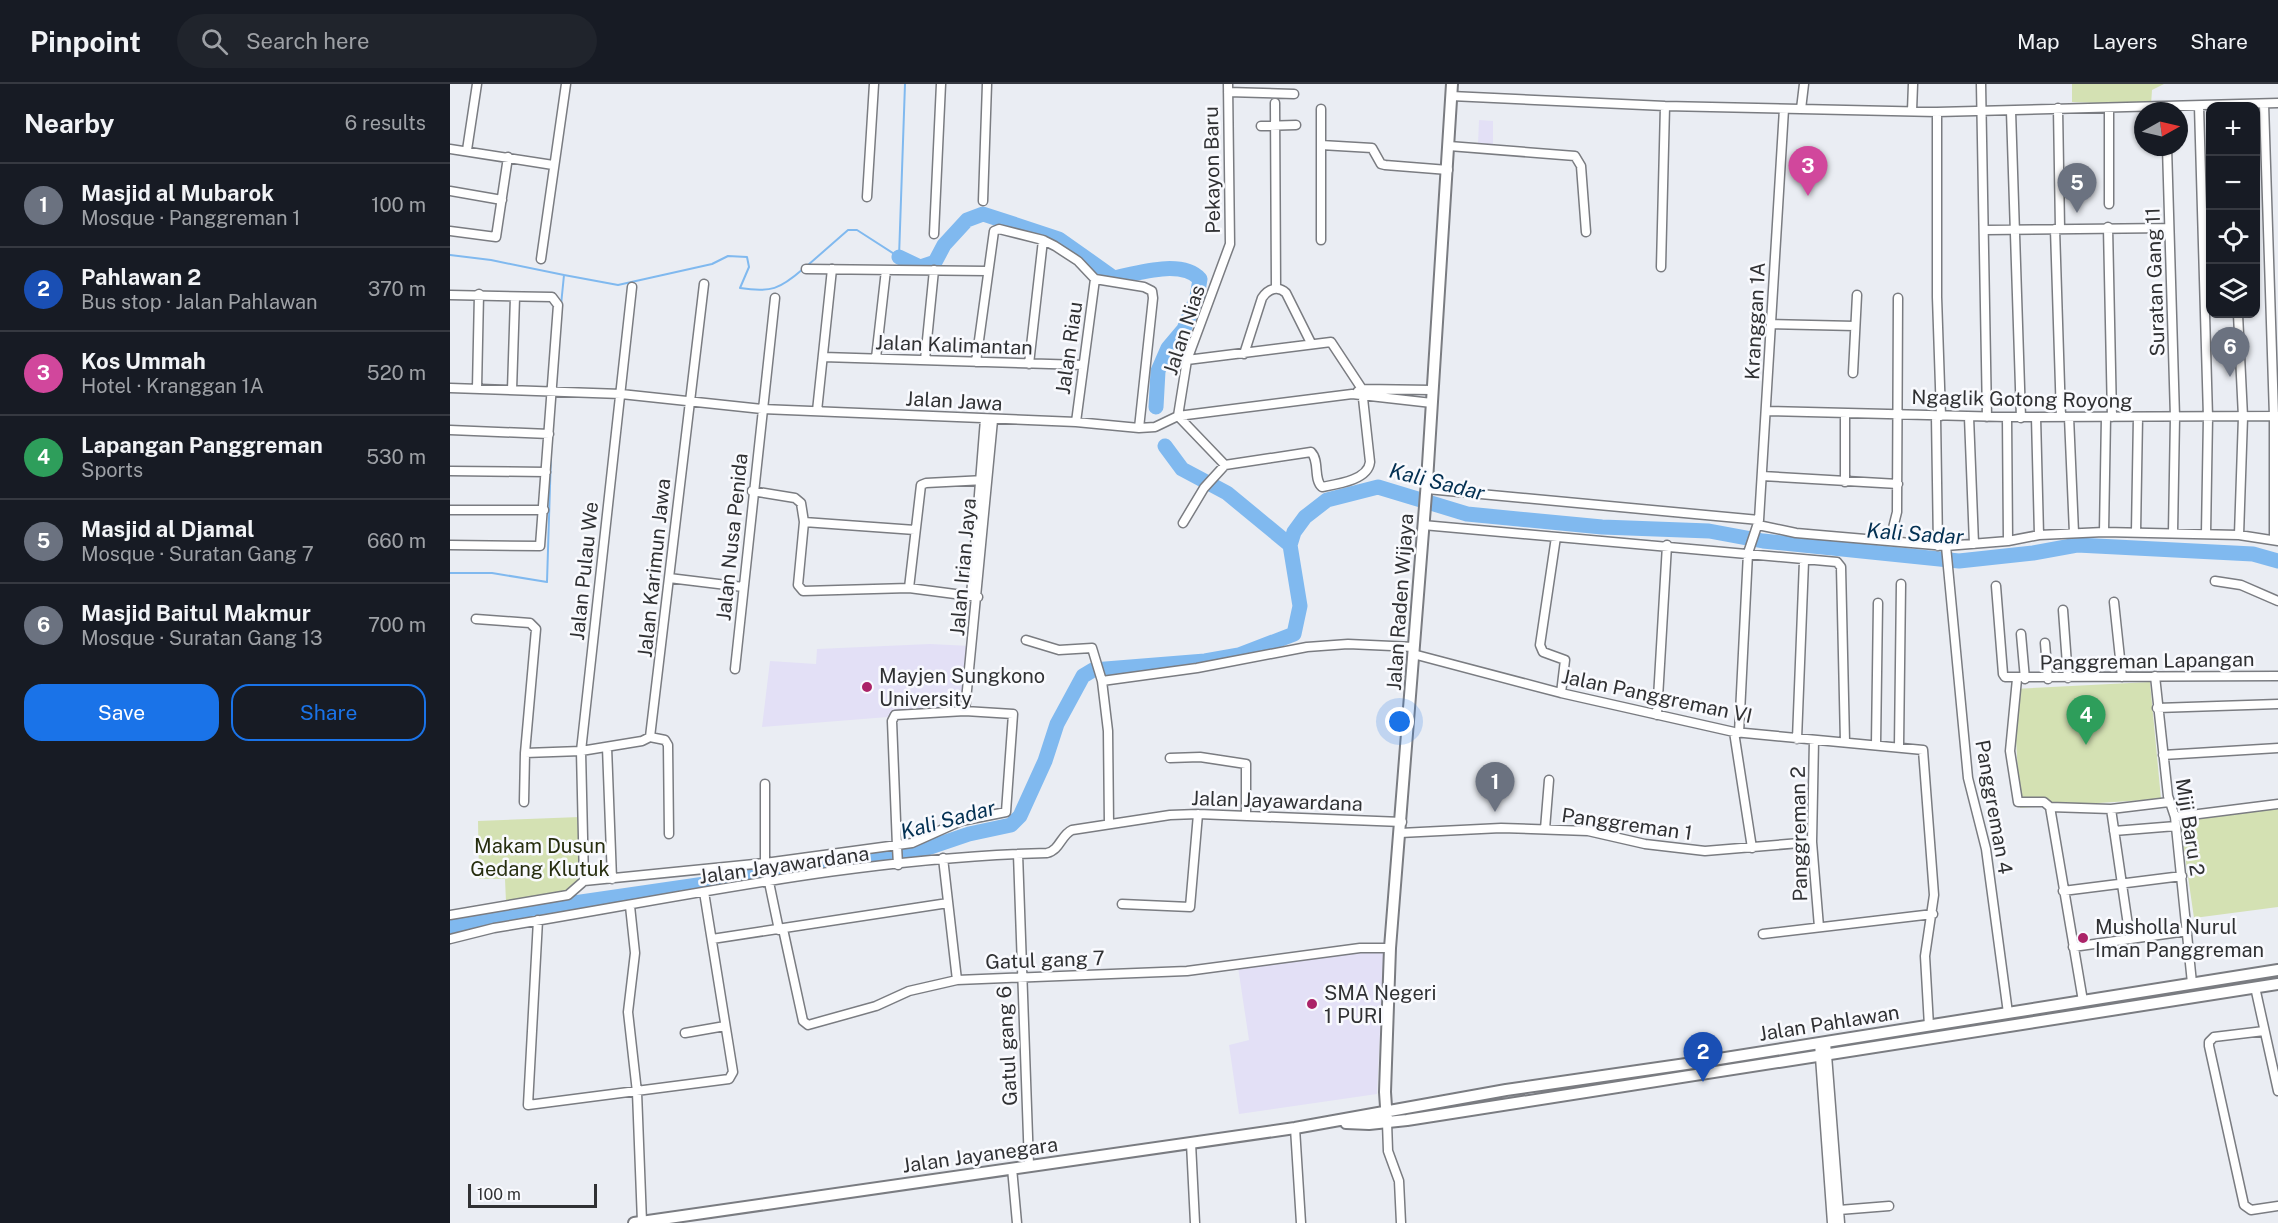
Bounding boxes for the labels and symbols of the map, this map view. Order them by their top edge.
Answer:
north arrow [2134,102,2188,156]
street label: Pekayon Baru [1199,106,1225,234]
pin: 3 [1788,147,1828,196]
pin: 5 [2058,164,2096,213]
street label: Suratan Gang 11 [2140,207,2170,357]
street label: Kranggan 1A [1740,262,1770,380]
street label: Jalan Nias [1158,282,1210,378]
street label: Jalan Riau [1051,300,1087,396]
pin: 6 [2210,328,2250,377]
street label: Jalan Kalimantan [875,330,1033,360]
street label: Ngaglik Gotong Royong [1911,385,2133,413]
street label: Jalan Jawa [905,386,1003,416]
street label: Jalan Nusa Penida [711,452,753,622]
water label: Kali Sadar [1387,458,1488,506]
street label: Jalan Karimun Jawa [633,477,675,659]
street label: Jalan Irian Jaya [945,497,981,637]
street label: Jalan Pulau We [565,501,603,641]
street label: Jalan Raden Wijaya [1382,513,1418,691]
water label: Kali Sadar [1866,518,1965,549]
street label: Panggreman Lapangan [2039,647,2255,675]
place label: Mayjen Sungkono University [879,664,1045,711]
street label: Jalan Panggreman VI [1559,664,1755,728]
marker: Mayjen Sungkono University [860,680,874,694]
pin: 4 [2066,696,2106,745]
your location [1385,707,1414,736]
street label: Panggreman 4 [1970,738,2018,876]
pin: 1 [1476,762,1514,812]
street label: Panggreman 2 [1786,766,1812,902]
street label: Miji Baru 2 [2170,776,2210,878]
street label: Jalan Jayawardana [1191,786,1363,816]
water label: Kali Sadar [898,795,999,844]
street label: Panggreman 1 [1560,803,1694,845]
park label: Makam Dusun Gedang Klutuk [470,834,610,881]
street label: Jalan Jayawardana [697,841,871,889]
place label: Musholla Nurul Iman Panggreman [2095,915,2264,962]
marker: Musholla Nurul Iman Panggreman [2076,931,2090,945]
street label: Gatul gang 7 [985,946,1105,974]
place label: SMA Negeri 1 PURI [1324,981,1437,1028]
street label: Gatul gang 6 [992,985,1022,1107]
marker: SMA Negeri 1 PURI [1305,997,1319,1011]
street label: Jalan Pahlawan [1757,1000,1901,1046]
pin: 2 [1684,1032,1722,1082]
street label: Jalan Jayanegara [901,1132,1059,1178]
scale bar [468,1181,597,1208]

